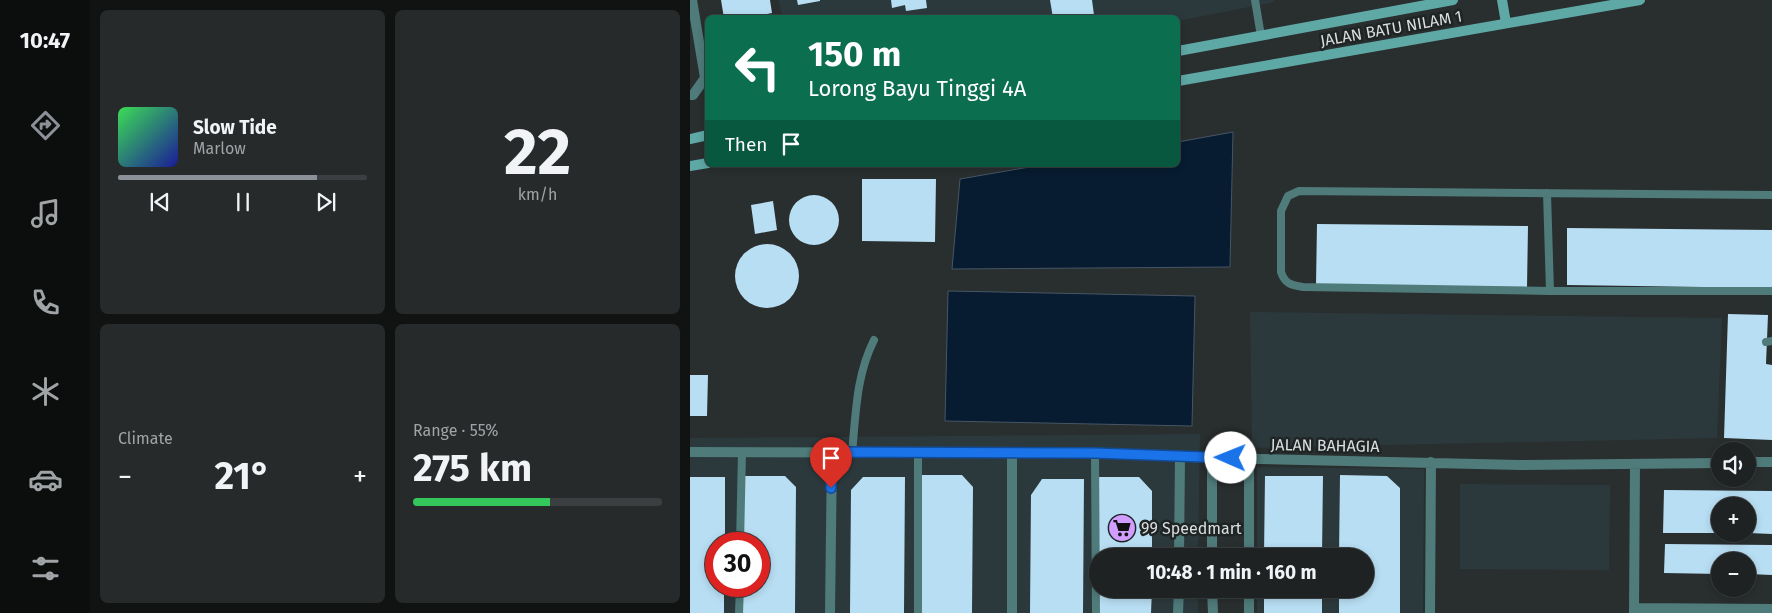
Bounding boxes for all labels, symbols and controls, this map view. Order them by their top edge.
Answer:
street label: JALAN BATU NILAM 1 [1319,7,1464,50]
text: 10:47 [20,27,70,54]
text: 150 m [808,33,901,75]
icon: left [725,35,790,100]
text: Lorong Bayu Tinggi 4A [808,75,1026,102]
icon: directions [28,108,63,143]
text: 22 [504,113,571,191]
text: Slow Tide [193,116,277,139]
icon: arrive [777,130,805,158]
text: Then [725,133,767,156]
text: Marlow [193,139,246,158]
text: km/h [518,185,557,204]
icon: previous [146,188,174,216]
icon: pause [229,188,257,216]
icon: next [312,188,340,216]
icon: music [28,196,63,231]
icon: phone [28,285,63,320]
icon: climate [28,374,63,409]
text: Range · 55% [413,421,499,440]
text: Climate [118,429,173,448]
position arrow [1204,431,1256,483]
street label: JALAN BAHAGIA [1270,435,1380,456]
pin [810,437,852,488]
map controls [1711,442,1756,597]
button: sound [1711,442,1756,487]
icon: arrive [817,444,845,472]
text: 275 km [413,445,532,491]
text: 21° [214,453,271,499]
text: − [118,460,132,493]
text: + [353,460,367,493]
icon: car [28,462,63,497]
button: + [1711,497,1756,542]
supermarket icon: 99 Speedmart [1107,513,1137,543]
place label: 99 Speedmart [1141,519,1242,538]
speed limit sign: 30 [705,532,770,597]
icon: filters [28,551,63,586]
button: − [1711,552,1756,597]
text: 10:48 · 1 min · 160 m [1146,561,1317,584]

